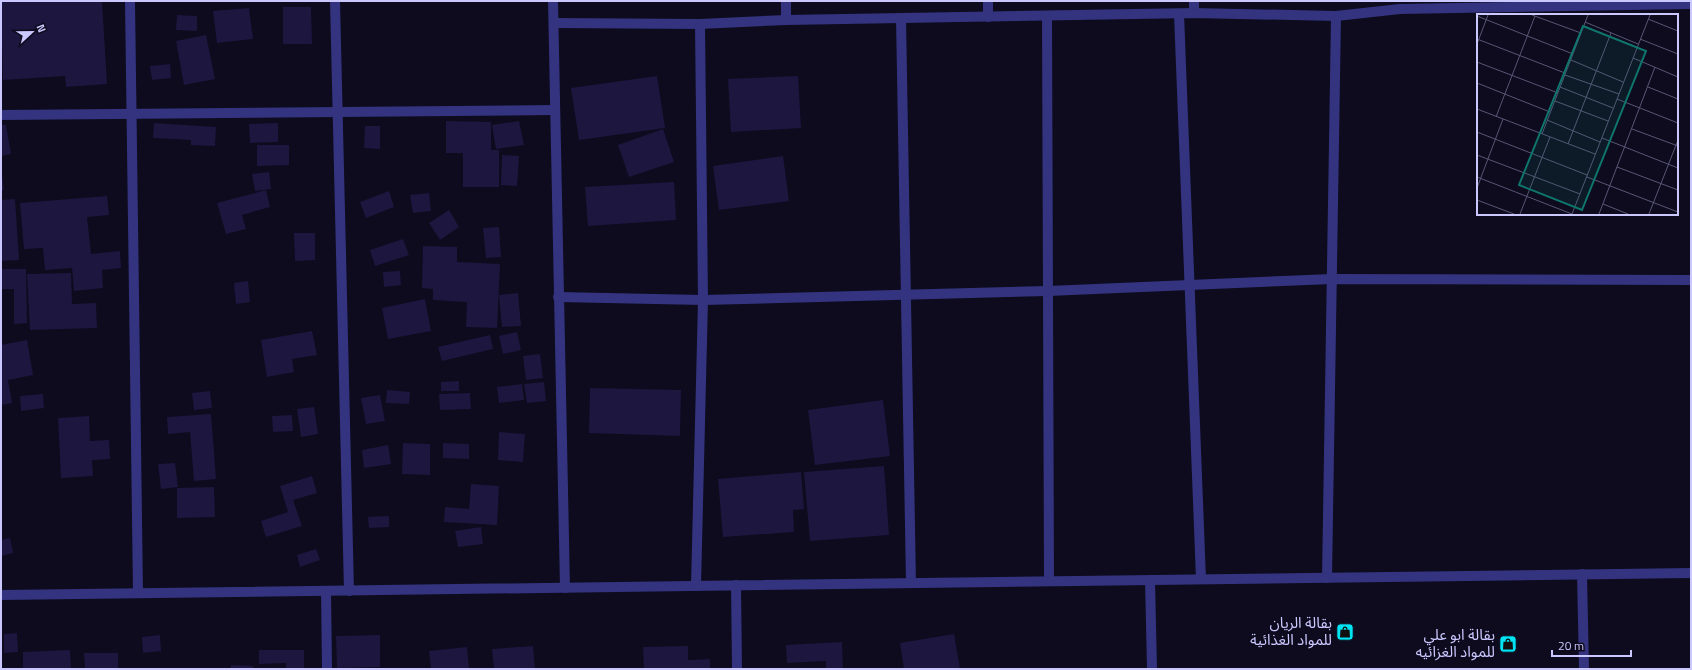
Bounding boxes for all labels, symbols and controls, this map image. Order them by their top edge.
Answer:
north arrow [12,12,52,52]
inset map [1477,14,1678,215]
text: N [32,22,50,35]
place label: بقالة الريان للمواد الغذائية [1250,611,1332,651]
shop icon: بقالة الريان للمواد الغذائية [1335,622,1355,642]
place label: بقالة ابو علي للمواد الغزائيه [1415,623,1495,663]
scale bar [1552,632,1631,658]
shop icon: بقالة ابو علي للمواد الغزائيه [1498,634,1518,654]
text: 20 m [1558,636,1584,655]

